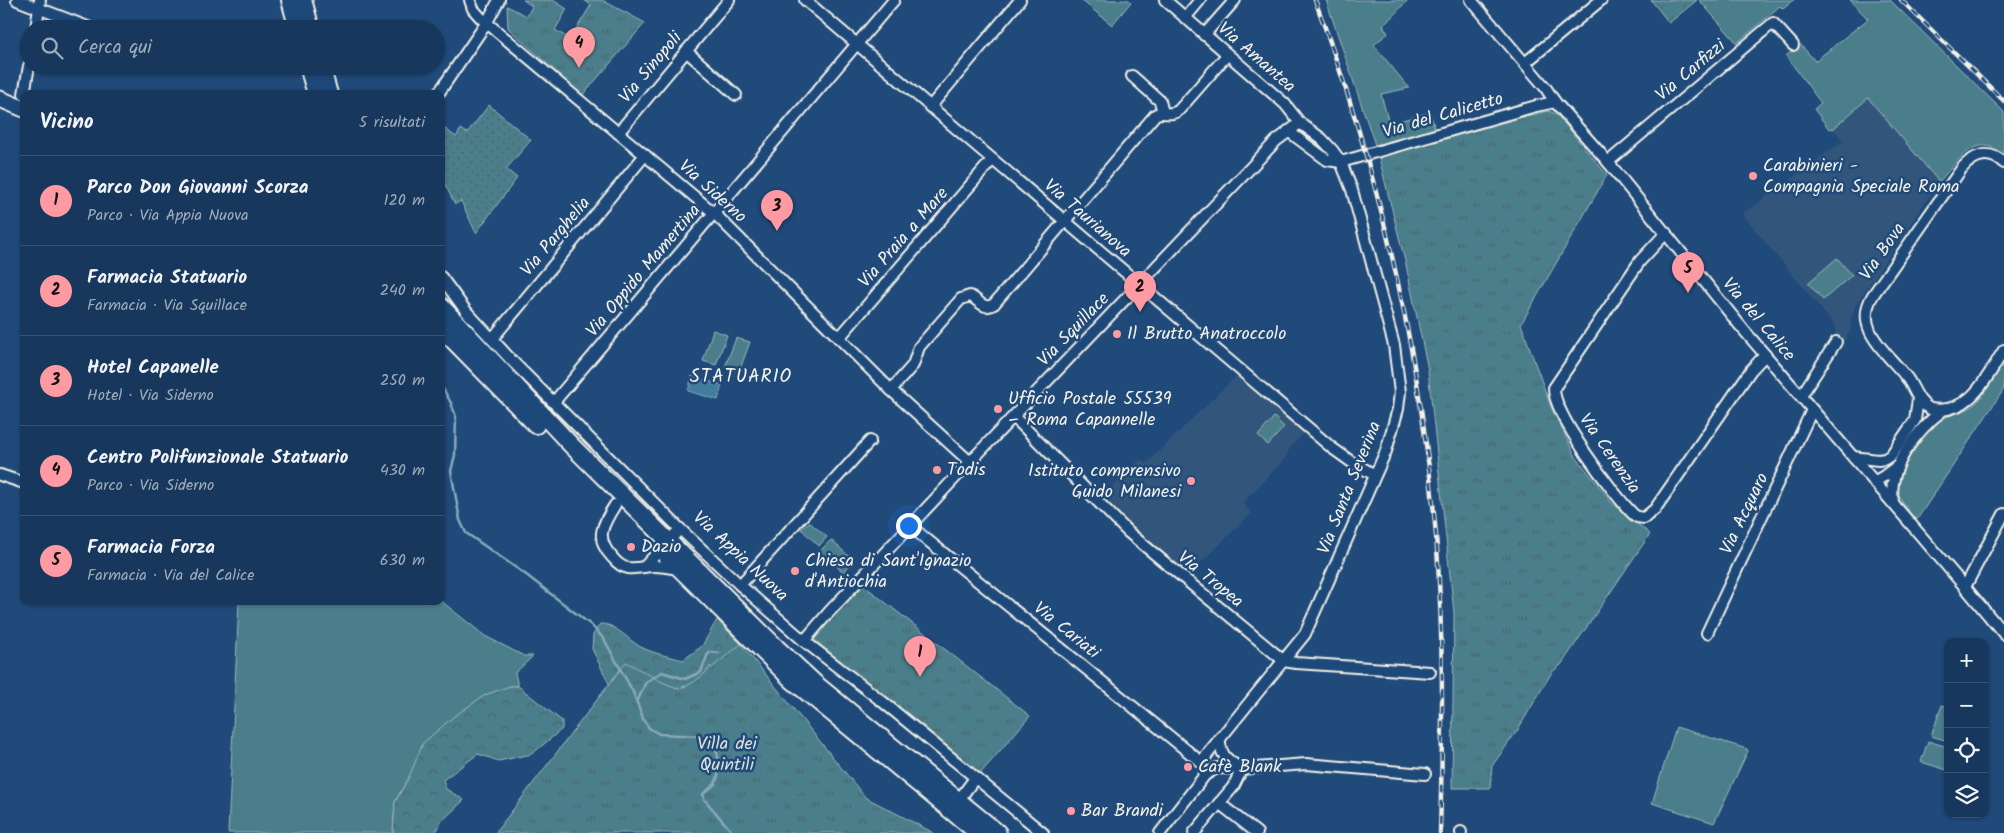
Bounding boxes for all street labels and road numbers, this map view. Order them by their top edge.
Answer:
street label: Via Amantea [1210,15,1302,101]
street label: Via Sinopoli [612,25,690,110]
street label: Via Carfizzi [1649,32,1733,109]
street label: Via del Calicetto [1379,85,1507,147]
street label: Via Siderno [671,153,753,231]
street label: Via Taurianova [1036,172,1138,266]
street label: Via Praia a Mare [852,181,956,295]
street label: Via Parghelia [514,190,598,284]
street label: Via Oppido Mamertina [579,198,709,344]
street label: Via Bova [1852,217,1914,287]
street label: Via del Calice [1714,272,1802,368]
street label: Via Squillace [1031,286,1117,374]
street label: Via Cerenzia [1571,408,1647,500]
street label: Via Santa Severina [1310,417,1390,559]
street label: Via Acquaro [1713,468,1777,560]
street label: Via Appia Nuova [685,505,795,609]
street label: Via Tropea [1170,544,1250,616]
street label: Via Cariati [1026,595,1106,667]

